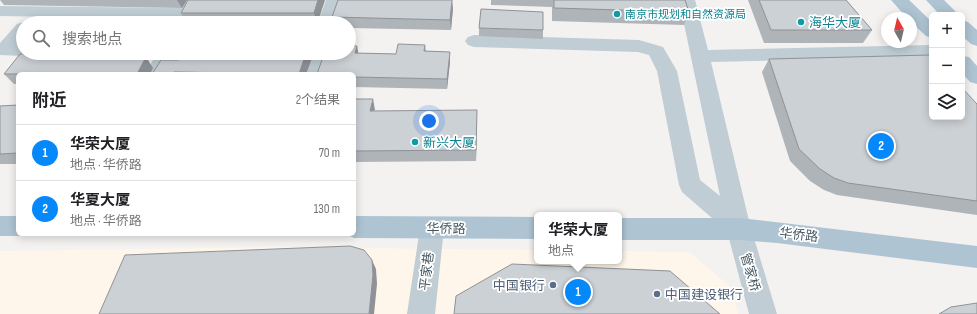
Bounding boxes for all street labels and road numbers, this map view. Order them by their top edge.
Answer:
street label: 华侨路 [426,221,466,237]
street label: 华侨路 [779,225,819,245]
street label: 平家巷 [417,251,437,291]
street label: 管家桥 [737,251,763,293]

